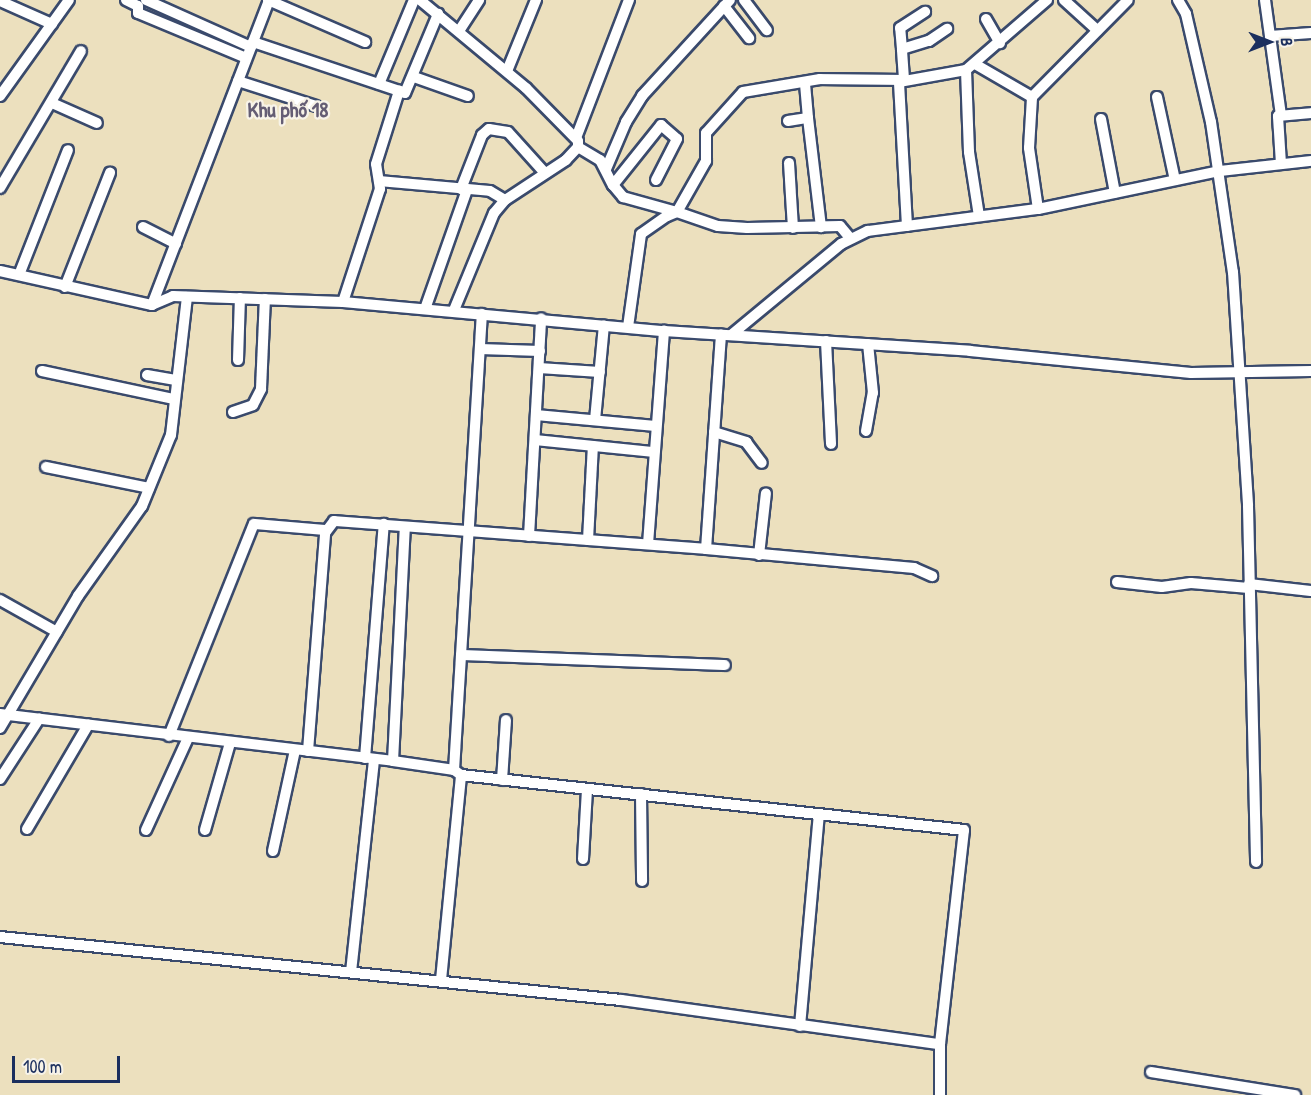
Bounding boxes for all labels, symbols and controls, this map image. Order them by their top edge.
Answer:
north arrow [1239,12,1299,72]
text: B [1276,38,1298,46]
district label: Khu phố 18 [248,97,328,123]
scale bar [15,1044,123,1082]
text: 100 m [23,1054,62,1079]

